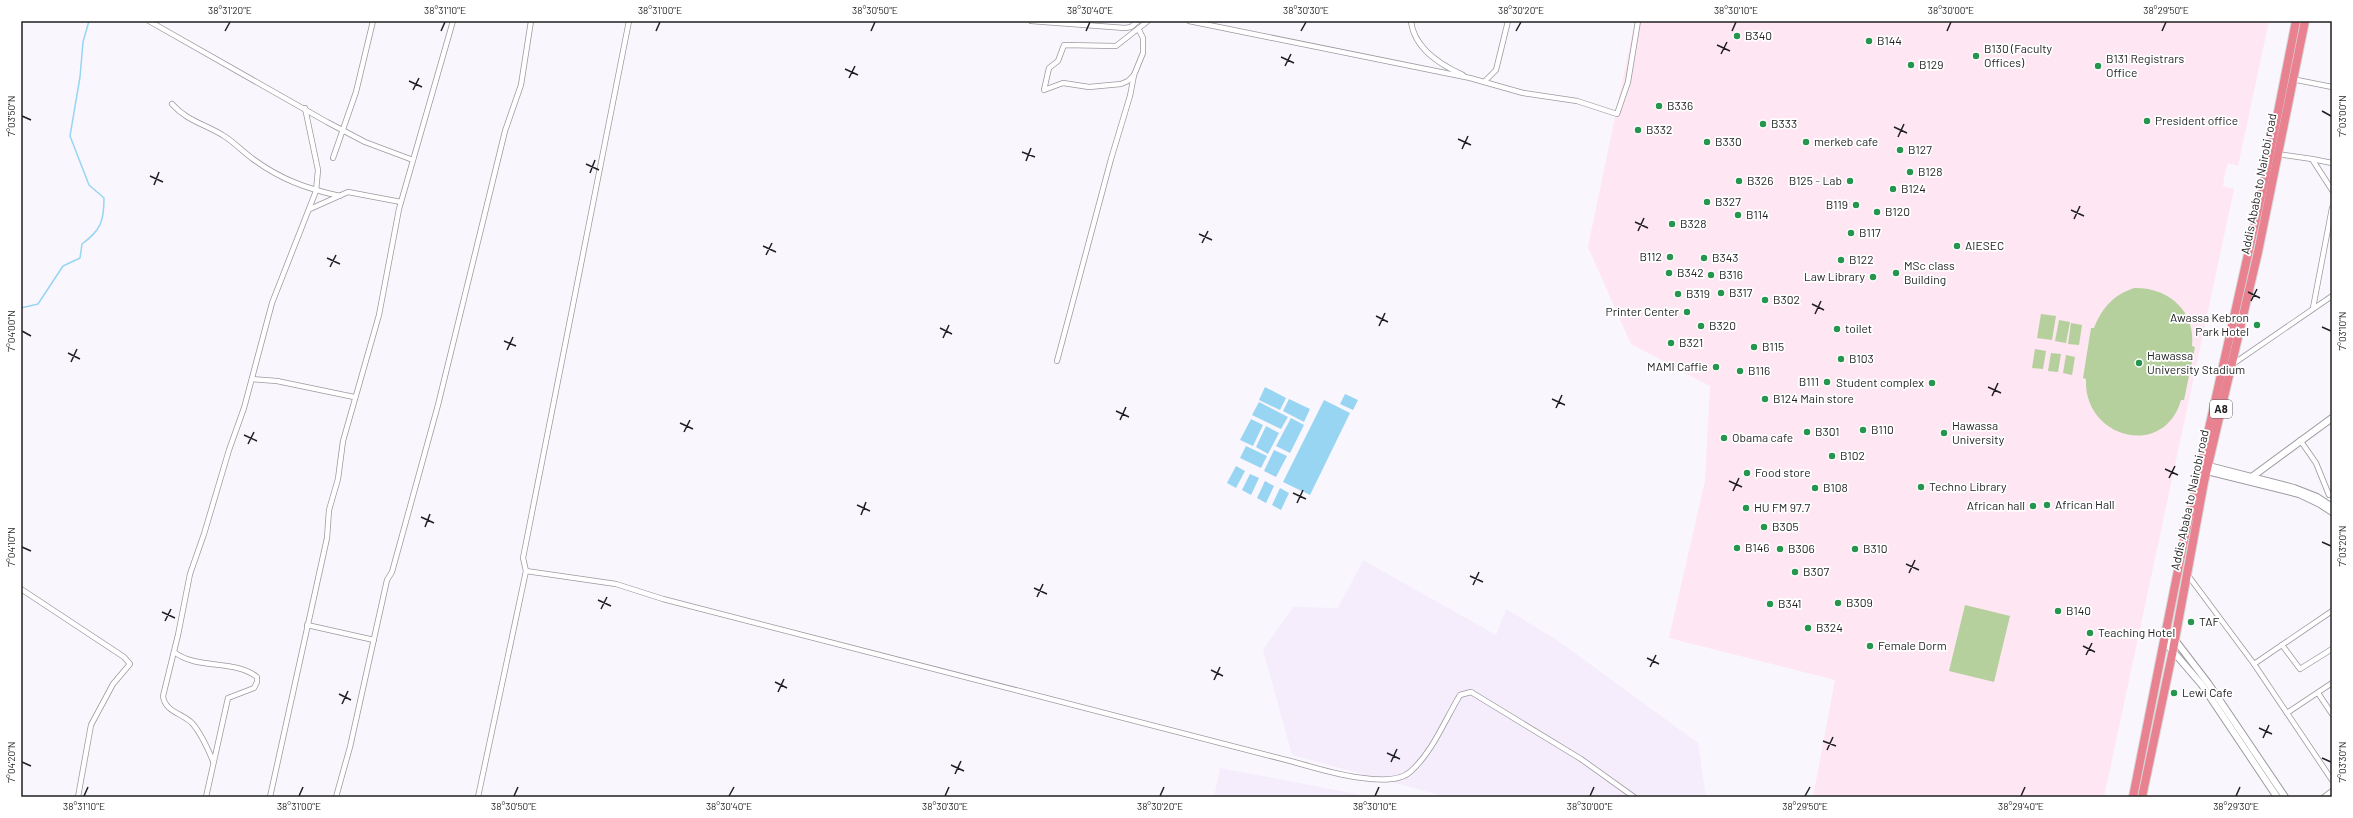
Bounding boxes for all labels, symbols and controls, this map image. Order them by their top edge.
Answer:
text: 38°31'20"E [208,4,252,16]
text: 38°31'10"E [424,4,466,16]
text: 38°31'00"E [638,4,682,16]
text: 38°30'50"E [852,4,898,16]
text: 38°30'40"E [1067,4,1113,16]
text: 38°30'30"E [1283,4,1329,16]
text: 38°30'20"E [1498,4,1544,16]
text: 38°30'10"E [1714,4,1758,16]
text: 38°30'00"E [1928,4,1974,16]
text: 38°29'50"E [2143,4,2189,16]
place label: B340 [1745,28,1772,42]
marker: B340 [1732,31,1742,41]
place label: B144 [1877,33,1902,47]
marker: B144 [1864,36,1874,46]
place label: B130 (Faculty Offices) [1984,41,2053,69]
marker: B130 (Faculty Offices) [1971,51,1981,61]
place label: B131 Registrars Office [2106,51,2185,79]
place label: B129 [1919,57,1943,71]
marker: B129 [1906,60,1916,70]
marker: B131 Registrars Office [2093,61,2103,71]
text: 7°03'00"N [2336,95,2348,137]
text: 7°03'50"N [5,96,17,136]
place label: B336 [1667,98,1693,112]
marker: B336 [1654,101,1664,111]
street label: Addis Ababa to Nairobi road [2237,112,2279,255]
place label: President office [2155,113,2238,127]
place label: B333 [1771,116,1797,130]
marker: President office [2142,116,2152,126]
marker: B333 [1758,119,1768,129]
place label: B332 [1646,122,1672,136]
marker: B332 [1633,125,1643,135]
place label: B330 [1715,134,1742,148]
place label: merkeb cafe [1814,134,1878,148]
marker: B330 [1702,137,1712,147]
marker: merkeb cafe [1801,137,1811,147]
place label: B127 [1908,142,1932,156]
marker: B127 [1895,145,1905,155]
place label: B128 [1918,164,1942,178]
marker: B128 [1905,167,1915,177]
place label: B326 [1747,173,1773,187]
place label: B125 - Lab [1789,173,1842,187]
marker: B326 [1734,176,1744,186]
marker: B125 - Lab [1845,176,1855,186]
place label: B124 [1901,181,1926,195]
marker: B124 [1888,184,1898,194]
place label: B327 [1715,194,1741,208]
marker: B327 [1702,197,1712,207]
place label: B119 [1826,197,1848,211]
marker: B119 [1851,200,1861,210]
place label: B120 [1885,204,1910,218]
place label: B114 [1746,207,1769,221]
marker: B120 [1872,207,1882,217]
marker: B114 [1733,210,1743,220]
place label: B328 [1680,216,1706,230]
marker: B328 [1667,219,1677,229]
place label: B117 [1859,225,1881,239]
marker: B117 [1846,228,1856,238]
place label: AIESEC [1965,238,2004,252]
marker: AIESEC [1952,241,1962,251]
place label: B112 [1640,249,1662,263]
place label: B343 [1712,250,1739,264]
marker: B112 [1665,252,1675,262]
place label: B122 [1849,252,1874,266]
marker: B343 [1699,253,1709,263]
marker: B122 [1836,255,1846,265]
place label: MSc class Building [1904,258,1955,286]
place label: B342 [1677,265,1704,279]
place label: B316 [1719,267,1743,281]
marker: B342 [1664,268,1674,278]
marker: MSc class Building [1891,268,1901,278]
place label: Law Library [1804,269,1865,283]
marker: B316 [1706,270,1716,280]
marker: Law Library [1868,272,1878,282]
place label: B317 [1729,285,1753,299]
place label: B319 [1686,286,1710,300]
marker: B317 [1716,288,1726,298]
marker: B319 [1673,289,1683,299]
place label: B302 [1773,292,1800,306]
marker: B302 [1760,295,1770,305]
place label: Printer Center [1606,304,1680,318]
marker: Printer Center [1682,307,1692,317]
text: 7°04'00"N [5,310,17,352]
place label: Awassa Kebron Park Hotel [2170,310,2249,338]
text: 7°03'10"N [2336,311,2348,351]
place label: B320 [1709,318,1736,332]
marker: Awassa Kebron Park Hotel [2252,320,2262,330]
marker: B320 [1696,321,1706,331]
place label: toilet [1845,321,1872,335]
marker: toilet [1832,324,1842,334]
place label: B321 [1679,335,1703,349]
marker: B321 [1666,338,1676,348]
place label: B115 [1762,339,1784,353]
marker: B115 [1749,342,1759,352]
place label: Hawassa University Stadium [2147,348,2245,376]
place label: B103 [1849,351,1874,365]
marker: B103 [1836,354,1846,364]
marker: Hawassa University Stadium [2134,358,2144,368]
place label: MAMI Caffie [1647,359,1708,373]
marker: MAMI Caffie [1711,362,1721,372]
place label: B116 [1748,363,1770,377]
marker: B116 [1735,366,1745,376]
place label: B111 [1799,374,1819,388]
place label: Student complex [1836,375,1924,389]
marker: B111 [1822,377,1832,387]
marker: Student complex [1927,378,1937,388]
place label: B124 Main store [1773,391,1854,405]
marker: B124 Main store [1760,394,1770,404]
road number: A8 [2210,400,2232,418]
place label: Hawassa University [1952,418,2005,446]
place label: B110 [1871,422,1894,436]
place label: B301 [1815,424,1839,438]
marker: B110 [1858,425,1868,435]
marker: B301 [1802,427,1812,437]
marker: Hawassa University [1939,428,1949,438]
street label: Addis Ababa to Nairobi road [2167,428,2211,571]
place label: Obama cafe [1732,430,1793,444]
marker: Obama cafe [1719,433,1729,443]
place label: B102 [1840,448,1865,462]
marker: B102 [1827,451,1837,461]
place label: Food store [1755,465,1811,479]
marker: Food store [1742,468,1752,478]
place label: Techno Library [1929,479,2007,493]
place label: B108 [1823,480,1848,494]
marker: Techno Library [1916,482,1926,492]
marker: B108 [1810,483,1820,493]
place label: African Hall [2055,497,2115,511]
place label: African hall [1967,498,2025,512]
place label: HU FM 97.7 [1754,500,1811,514]
marker: African Hall [2042,500,2052,510]
marker: African hall [2028,501,2038,511]
marker: HU FM 97.7 [1741,503,1751,513]
place label: B305 [1772,519,1799,533]
marker: B305 [1759,522,1769,532]
text: 7°03'20"N [2336,525,2348,567]
text: 7°04'10"N [5,527,17,567]
place label: B146 [1745,540,1770,554]
place label: B306 [1788,541,1815,555]
place label: B310 [1863,541,1888,555]
marker: B146 [1732,543,1742,553]
marker: B306 [1775,544,1785,554]
marker: B310 [1850,544,1860,554]
place label: B307 [1803,564,1829,578]
marker: B307 [1790,567,1800,577]
place label: B309 [1846,595,1873,609]
place label: B341 [1778,596,1801,610]
marker: B309 [1833,598,1843,608]
marker: B341 [1765,599,1775,609]
place label: B140 [2066,603,2091,617]
marker: B140 [2053,606,2063,616]
place label: TAF [2199,614,2219,628]
marker: TAF [2186,617,2196,627]
place label: B324 [1816,620,1843,634]
marker: B324 [1803,623,1813,633]
place label: Teaching Hotel [2098,625,2175,639]
marker: Teaching Hotel [2085,628,2095,638]
place label: Female Dorm [1878,638,1947,652]
marker: Female Dorm [1865,641,1875,651]
place label: Lewi Cafe [2182,685,2233,699]
marker: Lewi Cafe [2169,688,2179,698]
text: 7°04'20"N [5,741,17,783]
text: 7°03'30"N [2336,742,2348,782]
text: 38°31'10"E [63,800,105,812]
text: 38°31'00"E [277,800,321,812]
text: 38°30'50"E [491,800,537,812]
text: 38°30'40"E [706,800,752,812]
text: 38°30'30"E [922,800,968,812]
text: 38°30'20"E [1137,800,1183,812]
text: 38°30'10"E [1353,800,1397,812]
text: 38°30'00"E [1567,800,1613,812]
text: 38°29'50"E [1782,800,1828,812]
text: 38°29'40"E [1998,800,2044,812]
text: 38°29'30"E [2213,800,2259,812]

